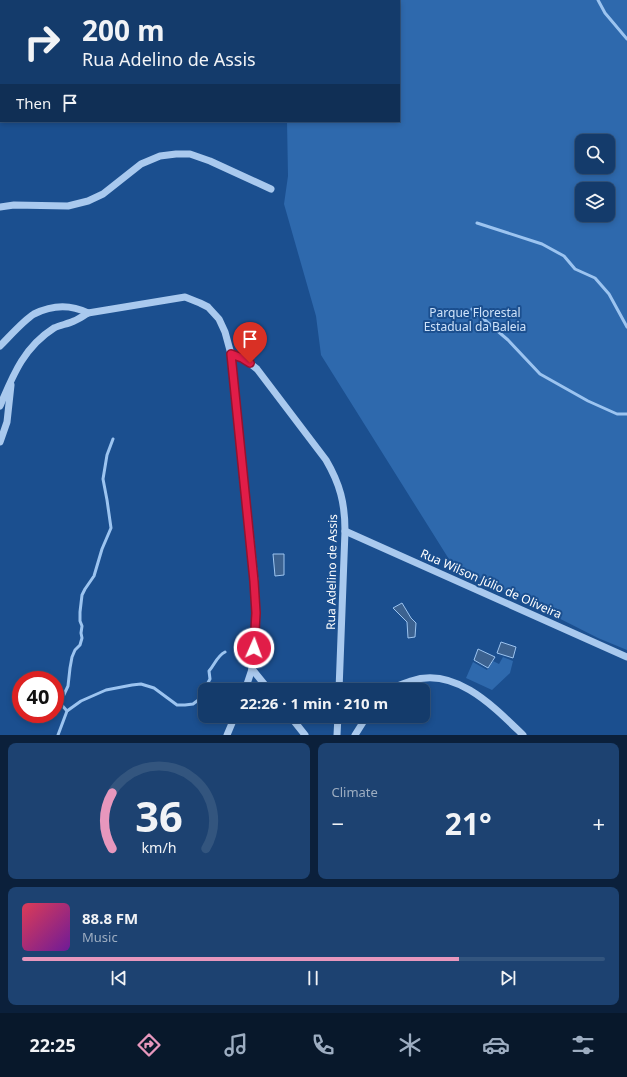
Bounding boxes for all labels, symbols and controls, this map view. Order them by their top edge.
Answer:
text: 200 m [82,11,165,49]
icon: right [16,16,68,68]
text: Rua Adelino de Assis [82,47,256,71]
icon: arrive [59,92,81,114]
text: Then [16,93,51,113]
map controls [575,134,615,222]
button: search [575,134,615,174]
button: layers [575,182,615,222]
park label: Parque Florestal Estadual da Baleia [424,304,526,335]
pin [233,322,267,363]
icon: arrive [239,328,261,350]
street label: Rua Adelino de Assis [322,514,341,630]
street label: Rua Wilson Júlio de Oliveira [418,545,565,622]
position arrow [233,627,275,669]
speed limit sign: 40 [12,671,64,723]
text: 22:26 · 1 min · 210 m [240,693,388,713]
text: Climate [332,783,378,801]
text: 36 [135,788,183,844]
text: 21° [445,803,492,844]
text: − [332,808,344,838]
text: + [592,808,605,838]
text: km/h [141,838,176,857]
text: 88.8 FM [82,908,138,928]
text: Music [82,928,118,946]
icon: previous [108,967,130,989]
icon: pause [302,967,324,989]
icon: next [497,967,519,989]
icon: directions [135,1031,163,1059]
icon: music [222,1031,250,1059]
icon: phone [309,1031,337,1059]
icon: climate [396,1031,424,1059]
icon: car [482,1031,510,1059]
icon: filters [569,1031,597,1059]
text: 22:25 [29,1033,76,1057]

